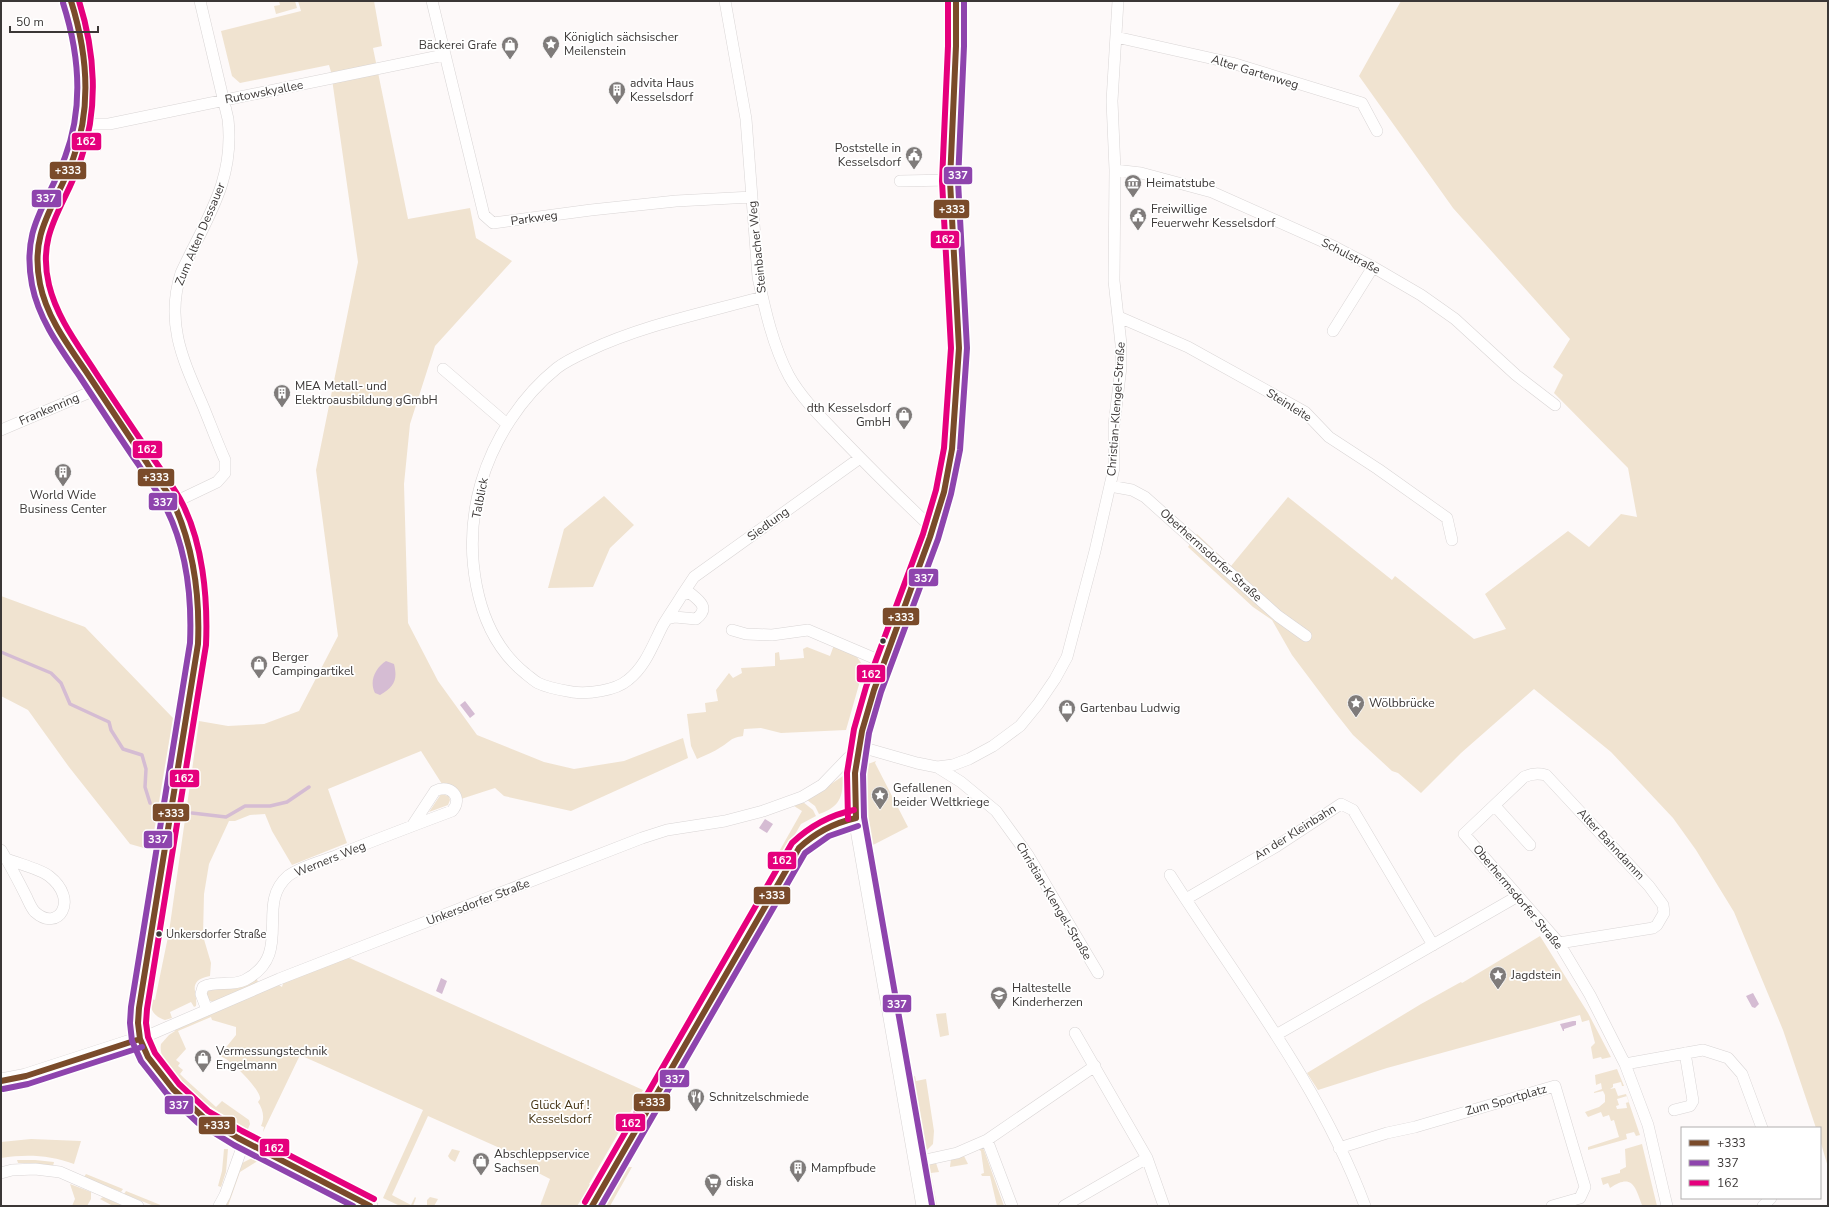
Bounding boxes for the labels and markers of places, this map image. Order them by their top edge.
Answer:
place label: Königlich sächsischer Meilenstein [564,29,679,59]
place icon: Königlich sächsischer Meilenstein [541,34,561,59]
shop icon: Bäckerei Grafe [500,35,520,60]
place label: Bäckerei Grafe [419,37,497,53]
place label: advita Haus Kesselsdorf [630,75,694,105]
building icon: advita Haus Kesselsdorf [607,80,627,105]
place label: Poststelle in Kesselsdorf [835,140,902,170]
public building icon: Poststelle in Kesselsdorf [904,145,924,170]
museum icon: Heimatstube [1123,173,1143,198]
place label: Heimatstube [1146,175,1215,191]
place label: Freiwillige Feuerwehr Kesselsdorf [1151,201,1276,231]
public building icon: Freiwillige Feuerwehr Kesselsdorf [1128,206,1148,231]
place label: MEA Metall- und Elektroausbildung gGmbH [295,378,438,408]
building icon: MEA Metall- und Elektroausbildung gGmbH [272,383,292,408]
place label: dth Kesselsdorf GmbH [807,400,892,430]
shop icon: dth Kesselsdorf GmbH [894,405,914,430]
building icon: World Wide Business Center [53,462,73,487]
place label: World Wide Business Center [20,487,107,517]
unlabelled marker [878,636,888,646]
place label: Berger Campingartikel [272,649,354,679]
shop icon: Berger Campingartikel [249,654,269,679]
place icon: Wölbbrücke [1346,693,1366,718]
place label: Wölbbrücke [1369,695,1435,711]
shop icon: Gartenbau Ludwig [1057,698,1077,723]
place label: Gartenbau Ludwig [1080,700,1180,716]
place label: Gefallenen beider Weltkriege [893,780,989,810]
place icon: Gefallenen beider Weltkriege [870,785,890,810]
place label: Unkersdorfer Straße [166,927,267,942]
marker: Unkersdorfer Straße [154,929,164,939]
place icon: Jagdstein [1488,965,1508,990]
place label: Jagdstein [1510,967,1561,983]
place label: Haltestelle Kinderherzen [1012,980,1083,1010]
school or university icon: Haltestelle Kinderherzen [989,985,1009,1010]
place label: Vermessungstechnik Engelmann [215,1043,328,1073]
shop icon: Vermessungstechnik Engelmann [193,1048,213,1073]
restaurant icon: Schnitzelschmiede [686,1087,706,1112]
place label: Schnitzelschmiede [709,1089,809,1105]
place label: Abschleppservice Sachsen [494,1146,589,1176]
shop icon: Abschleppservice Sachsen [471,1151,491,1176]
building icon: Mampfbude [788,1158,808,1183]
place label: Mampfbude [811,1160,876,1176]
supermarket icon: diska [703,1172,723,1197]
place label: diska [726,1174,754,1190]

